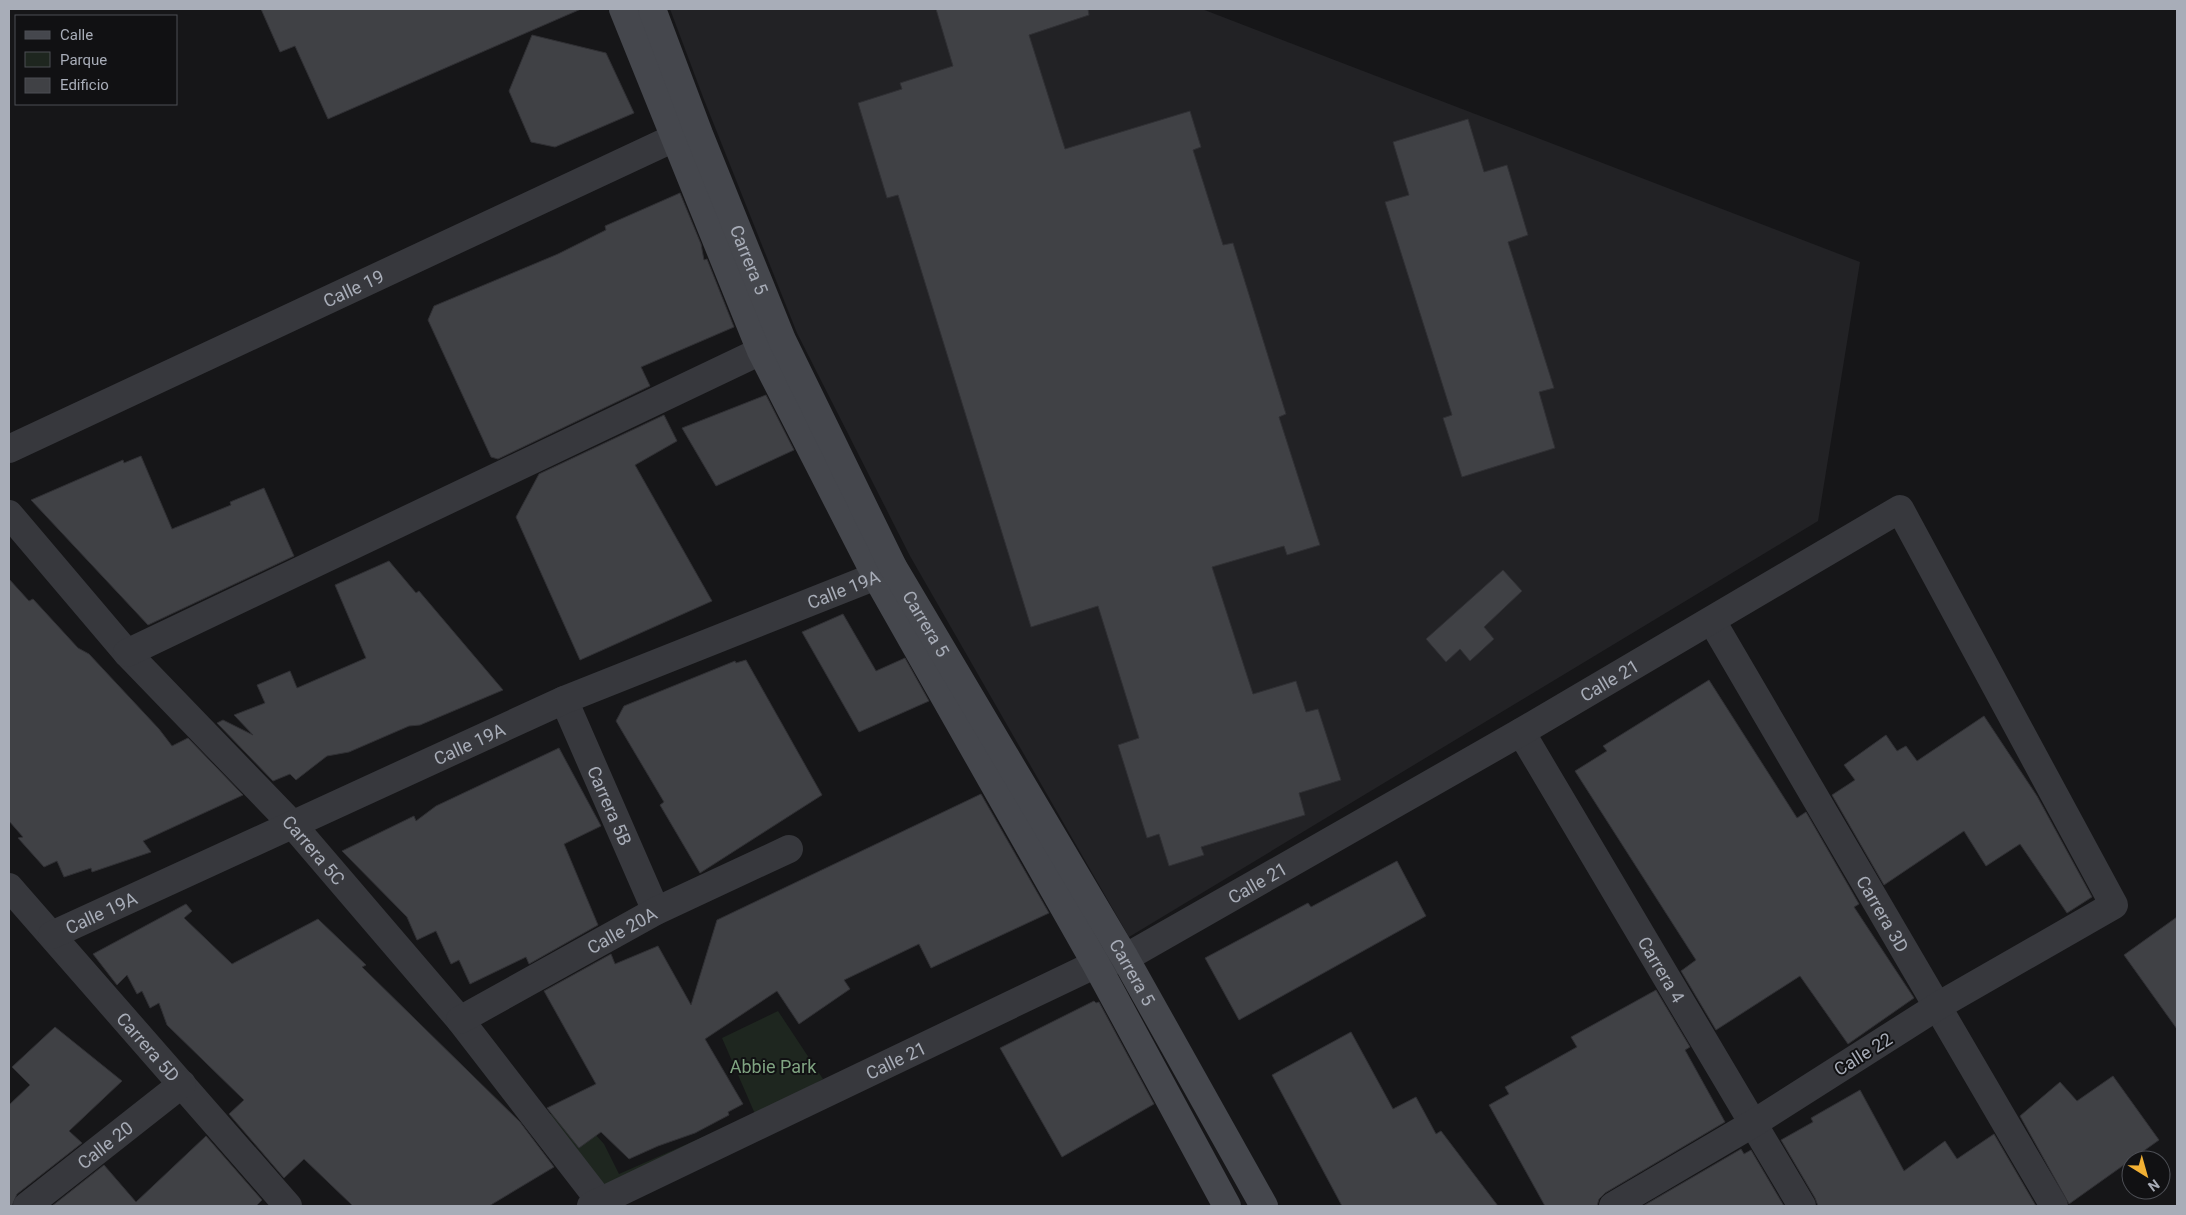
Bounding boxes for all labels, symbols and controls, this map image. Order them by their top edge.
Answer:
legend [15,15,178,105]
text: Calle [60,26,93,44]
text: Parque [60,51,107,69]
text: Edificio [60,76,109,94]
street label: Carrera 5 [726,222,773,298]
street label: Calle 19 [320,265,387,311]
street label: Calle 19A [804,565,883,613]
street label: Carrera 5 [899,587,954,660]
street label: Calle 21 [1576,655,1642,705]
street label: Calle 19A [430,718,508,769]
street label: Carrera 5B [583,763,636,848]
street label: Carrera 5C [279,811,350,889]
street label: Calle 21 [1224,857,1291,908]
street label: Carrera 3D [1853,872,1914,956]
street label: Calle 19A [62,887,140,938]
street label: Calle 20A [583,902,660,958]
street label: Carrera 4 [1634,933,1689,1006]
street label: Carrera 5 [1105,935,1160,1009]
street label: Carrera 5D [113,1008,184,1086]
street label: Calle 22 [1830,1028,1896,1080]
street label: Calle 21 [862,1037,929,1083]
park label: Abbie Park [730,1056,817,1077]
street label: Calle 20 [73,1117,137,1173]
north arrow [2121,1150,2171,1200]
text: N [2145,1176,2163,1195]

